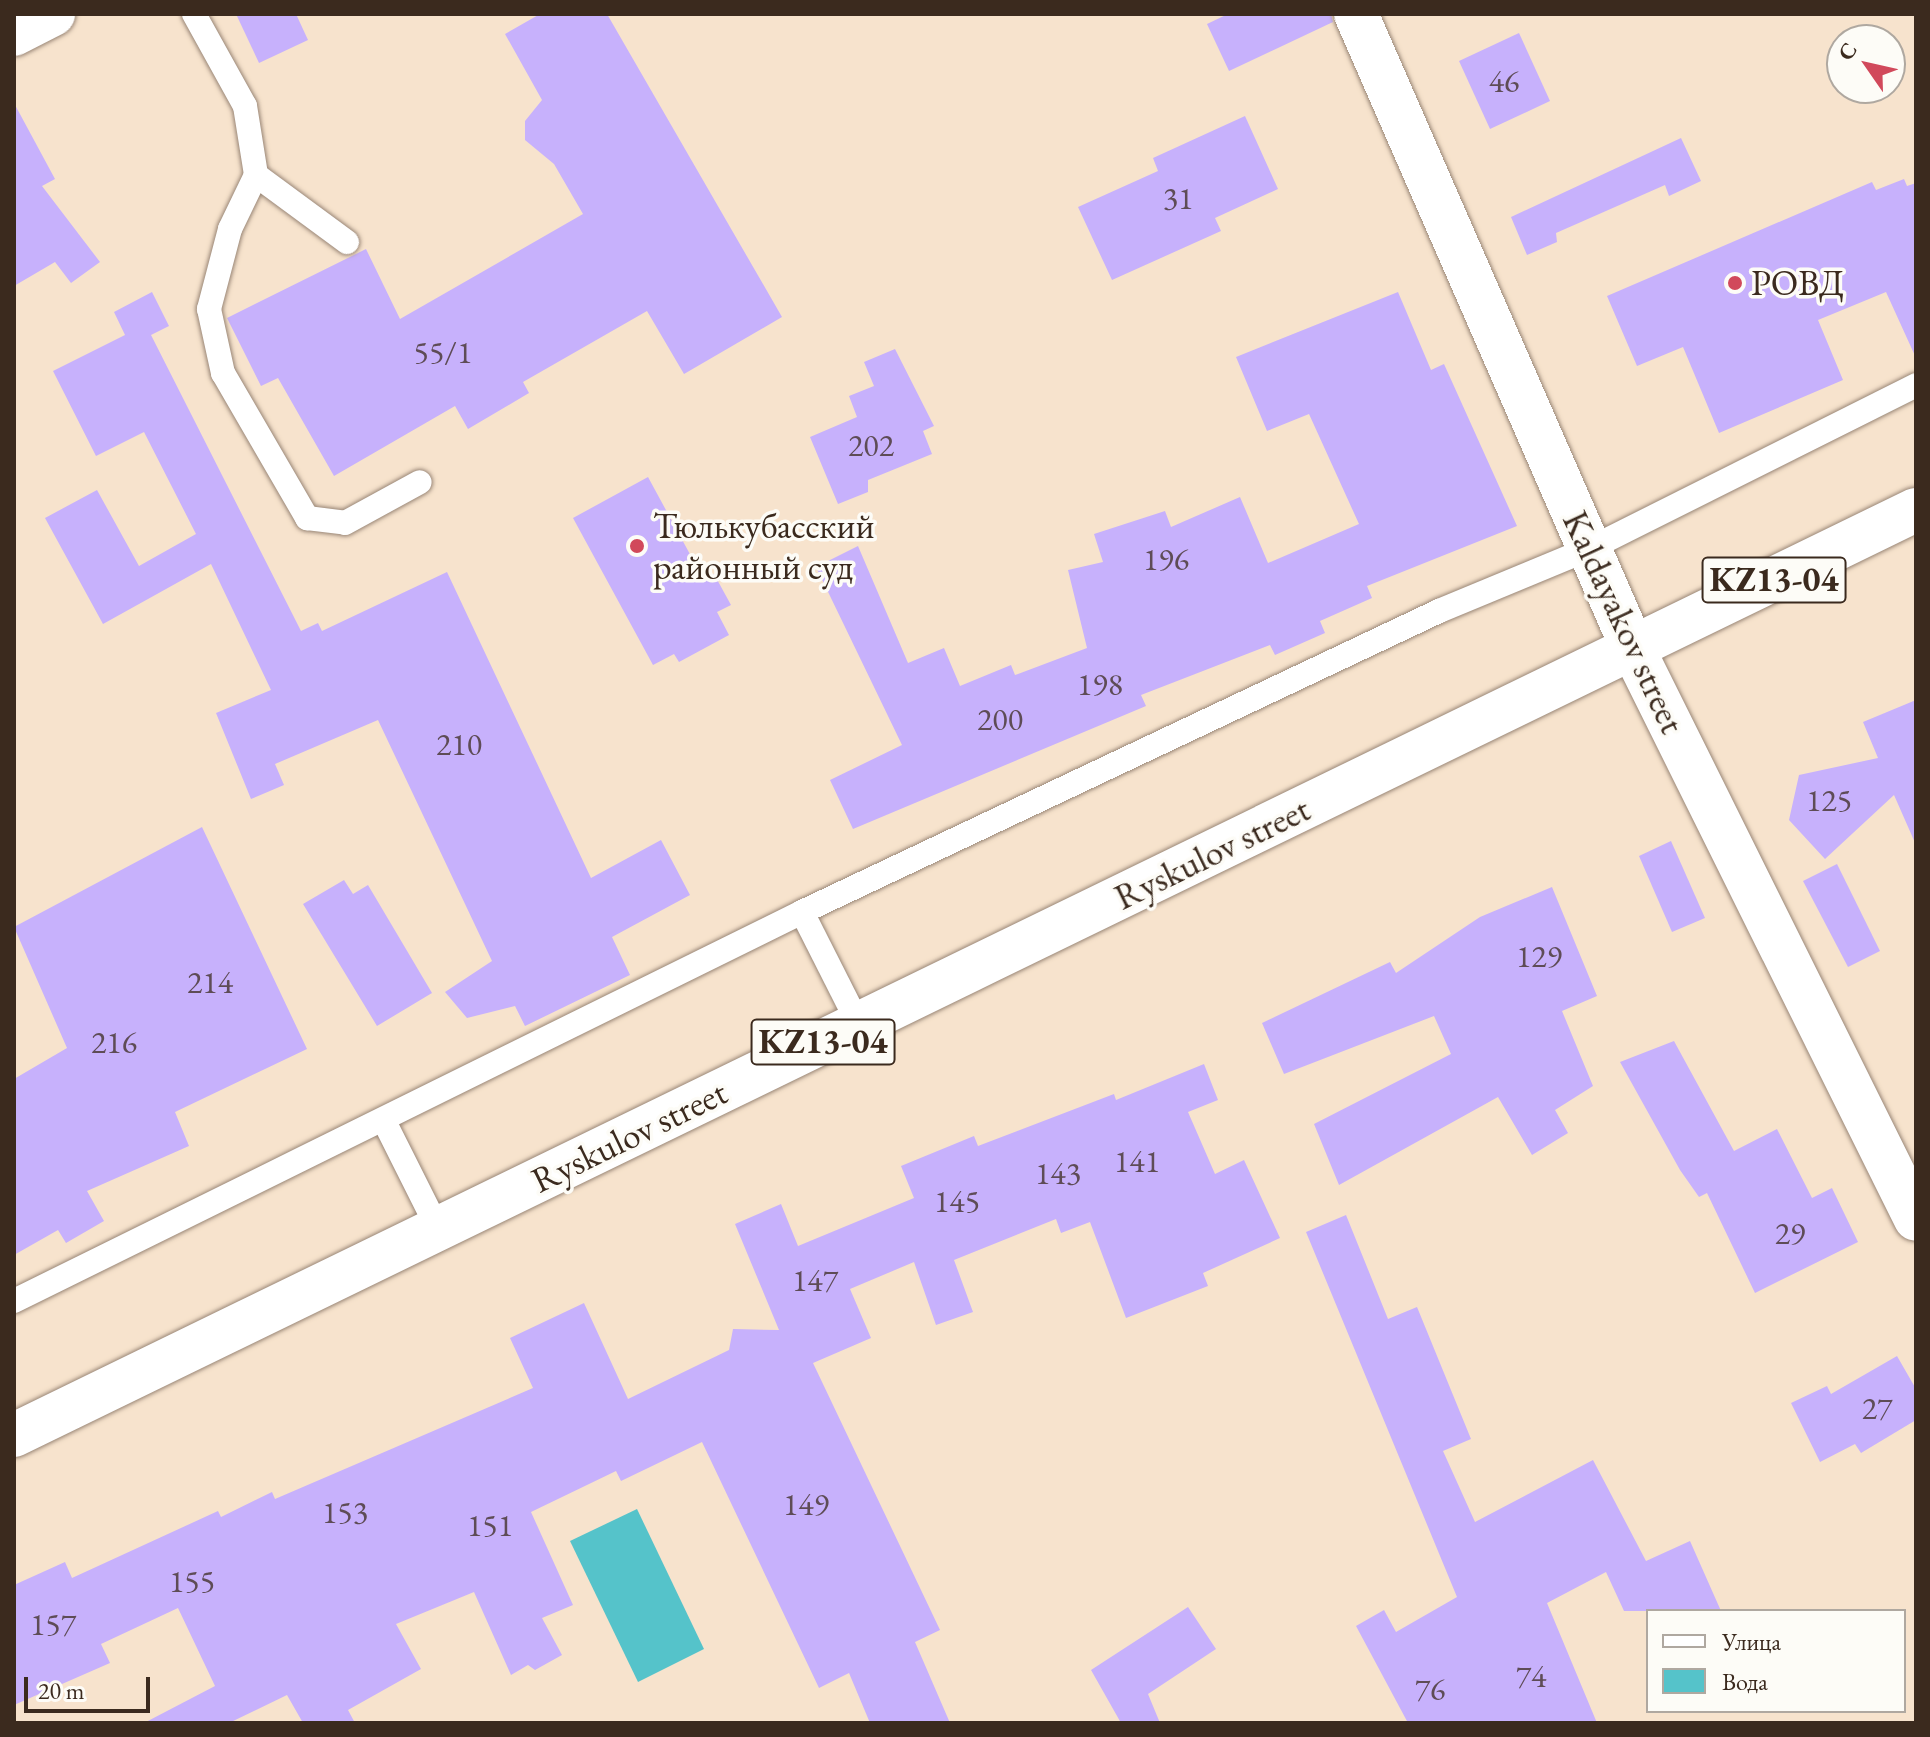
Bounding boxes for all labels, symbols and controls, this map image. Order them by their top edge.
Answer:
north arrow [1826,24,1906,104]
text: С [1831,37,1864,66]
house number: 46 [1489,62,1519,100]
house number: 31 [1163,179,1193,217]
place label: РОВД [1751,261,1844,305]
marker: РОВД [1726,274,1744,292]
house number: 55/1 [414,333,472,371]
house number: 202 [848,426,894,464]
place label: Тюлькубасский районный суд [653,503,875,588]
street label: Kaldayakov street [1554,504,1694,740]
marker: Тюлькубасский районный суд [628,537,646,555]
house number: 196 [1143,540,1189,578]
road number: KZ13-04 [1700,550,1848,610]
house number: 198 [1077,665,1123,703]
house number: 200 [977,700,1023,738]
house number: 210 [436,725,482,763]
house number: 125 [1806,781,1852,819]
street label: Ryskulov street [1107,787,1317,919]
house number: 129 [1516,937,1562,975]
house number: 214 [187,963,233,1001]
road number: KZ13-04 [749,1012,897,1072]
house number: 216 [91,1023,137,1061]
street label: Ryskulov street [524,1070,734,1202]
house number: 141 [1114,1142,1160,1180]
house number: 143 [1035,1154,1081,1192]
house number: 145 [934,1182,980,1220]
house number: 29 [1775,1214,1805,1252]
house number: 147 [792,1261,838,1299]
house number: 27 [1862,1389,1892,1427]
house number: 149 [783,1485,829,1523]
house number: 153 [322,1493,368,1531]
house number: 151 [467,1506,513,1544]
house number: 155 [169,1562,215,1600]
house number: 157 [30,1605,76,1643]
legend [1646,1609,1906,1713]
text: Улица [1722,1626,1781,1657]
house number: 74 [1516,1657,1546,1695]
scale bar [28,1661,154,1711]
text: Вода [1722,1666,1768,1697]
house number: 76 [1415,1670,1445,1708]
text: 20 m [38,1675,85,1706]

